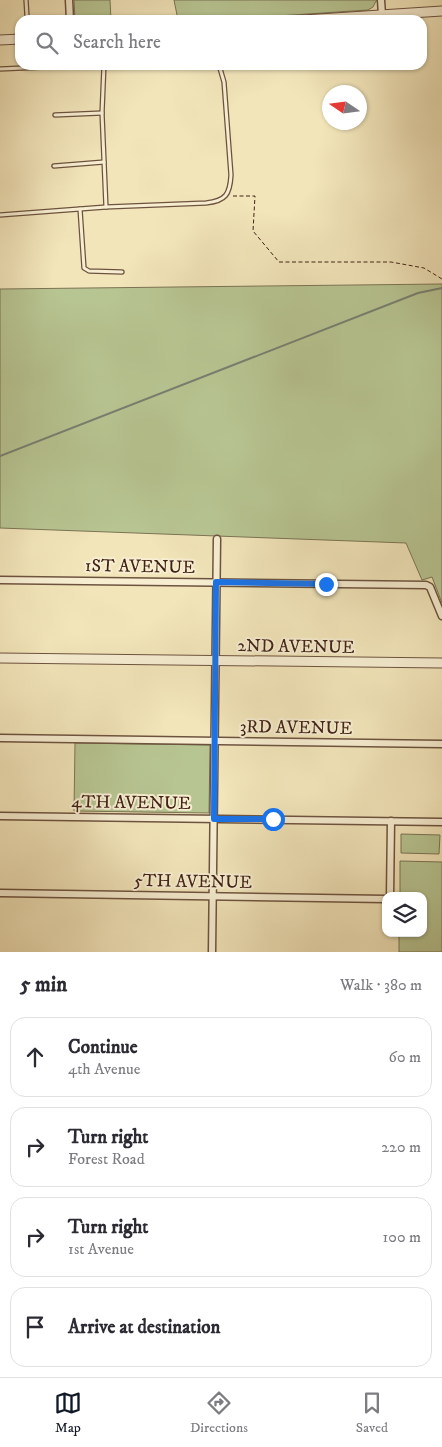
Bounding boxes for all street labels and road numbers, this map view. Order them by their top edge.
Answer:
street label: 1ST AVENUE [85,555,195,579]
street label: 2ND AVENUE [237,635,355,659]
street label: 3RD AVENUE [240,716,353,740]
street label: 4TH AVENUE [71,791,191,815]
street label: 5TH AVENUE [134,870,252,894]

